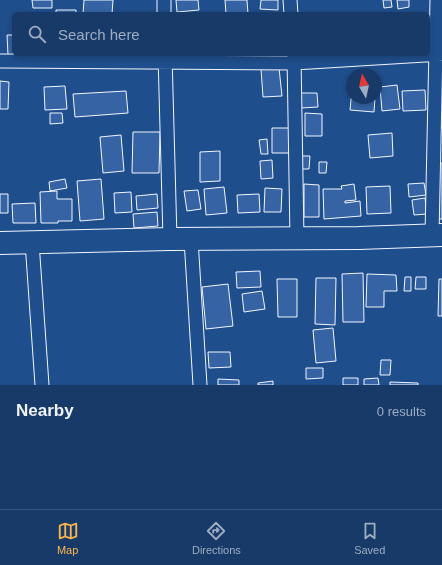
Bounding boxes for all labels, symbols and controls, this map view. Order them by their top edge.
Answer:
search box [12,12,430,56]
icon: search [26,23,48,45]
text: Search here [58,26,140,43]
north arrow [346,68,382,104]
text: Nearby [16,401,74,420]
text: 0 results [377,404,426,419]
tab: Map [57,520,79,556]
tab: Directions [192,520,241,556]
tab: Saved [354,520,385,556]

